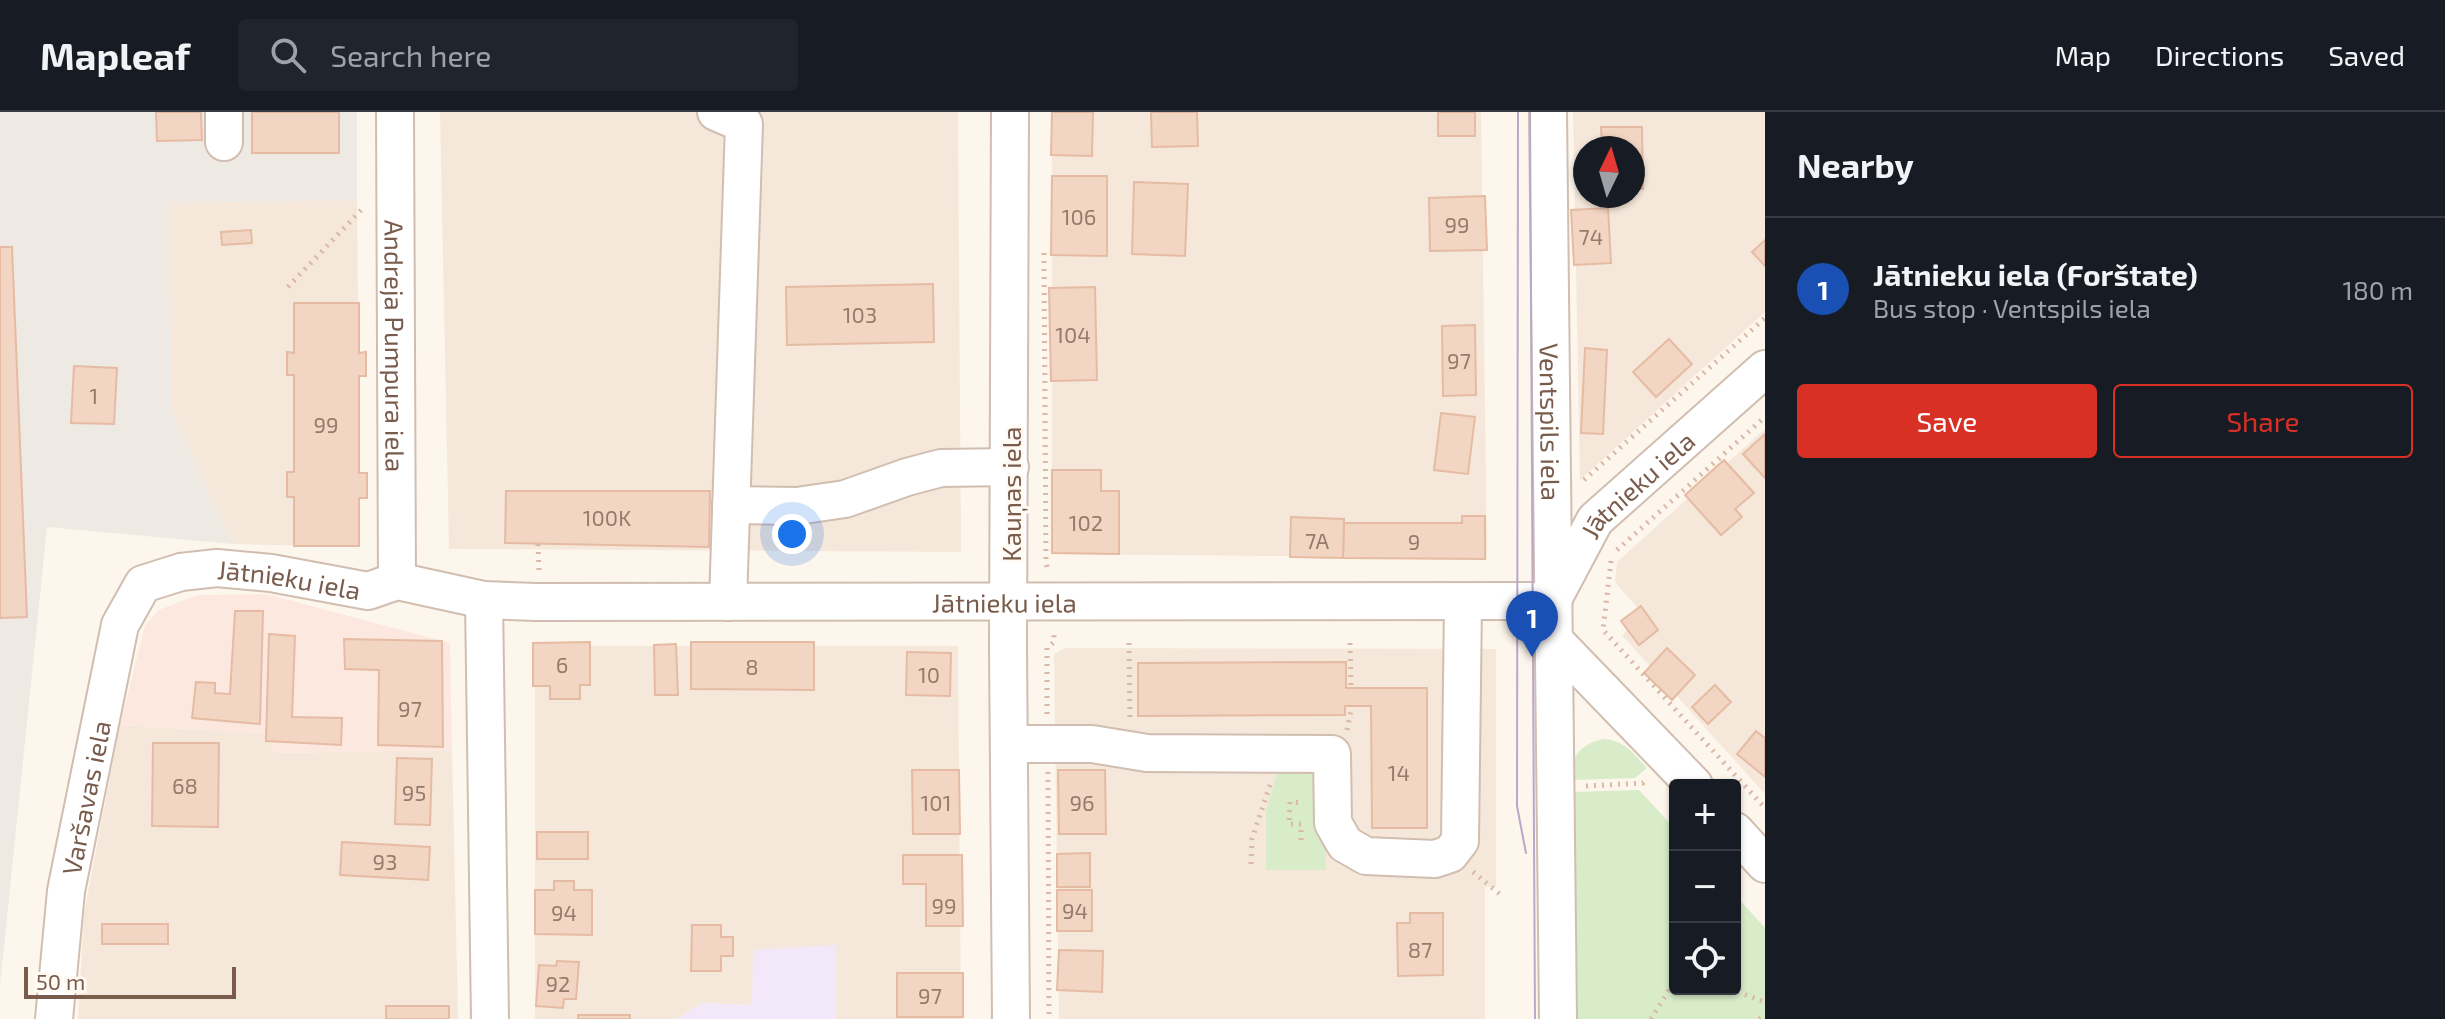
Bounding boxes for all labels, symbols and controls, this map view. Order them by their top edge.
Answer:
search box [238,19,798,91]
text: Mapleaf [40,32,190,78]
icon: search [266,33,310,77]
text: Search here [330,37,491,73]
text: Map [2055,38,2111,72]
text: Directions [2155,38,2284,72]
text: Saved [2328,38,2405,72]
north arrow [1573,136,1645,208]
text: Nearby [1797,144,1914,185]
house number: 106 [1062,203,1096,229]
house number: 99 [1444,211,1470,237]
street label: Andreja Pumpura iela [380,220,412,472]
house number: 74 [1579,223,1603,249]
text: Jātnieku iela (Forštate) [1873,256,2198,292]
text: 1 [1817,274,1829,305]
text: 180 m [2343,274,2413,305]
text: Bus stop · Ventspils iela [1873,292,2151,323]
house number: 103 [843,301,877,327]
house number: 104 [1055,321,1091,347]
street label: Ventspils iela [1535,343,1568,501]
house number: 97 [1447,347,1471,373]
house number: 1 [90,382,98,408]
button: Save [1797,384,2097,458]
button: Share [2113,384,2413,458]
house number: 99 [313,411,339,437]
street label: Jātnieku iela [1573,424,1700,543]
street label: Kauņas iela [995,426,1028,562]
house number: 100K [583,504,631,530]
house number: 102 [1069,509,1103,535]
your location [772,514,812,554]
house number: 7A [1305,527,1329,553]
house number: 9 [1408,528,1420,554]
street label: Jātnieku iela [216,553,363,605]
street label: Jātnieku iela [932,586,1077,617]
pin: 1 [1506,591,1558,657]
house number: 6 [556,651,568,677]
house number: 8 [745,653,759,679]
house number: 10 [918,661,940,687]
house number: 97 [398,695,422,721]
street label: Varšavas iela [54,718,116,877]
house number: 14 [1388,759,1410,785]
house number: 68 [172,772,198,798]
house number: 95 [402,779,426,805]
map controls [1669,779,1741,995]
button: + [1669,779,1741,851]
house number: 101 [921,789,951,815]
house number: 96 [1069,789,1095,815]
house number: 93 [373,848,397,874]
button: − [1669,851,1741,923]
house number: 99 [931,892,957,918]
house number: 94 [1062,897,1088,923]
house number: 94 [551,899,577,925]
button: locate [1669,923,1741,995]
house number: 87 [1408,936,1432,962]
scale bar [24,963,236,999]
text: 50 m [36,968,85,994]
house number: 92 [546,970,570,996]
house number: 97 [918,982,942,1008]

